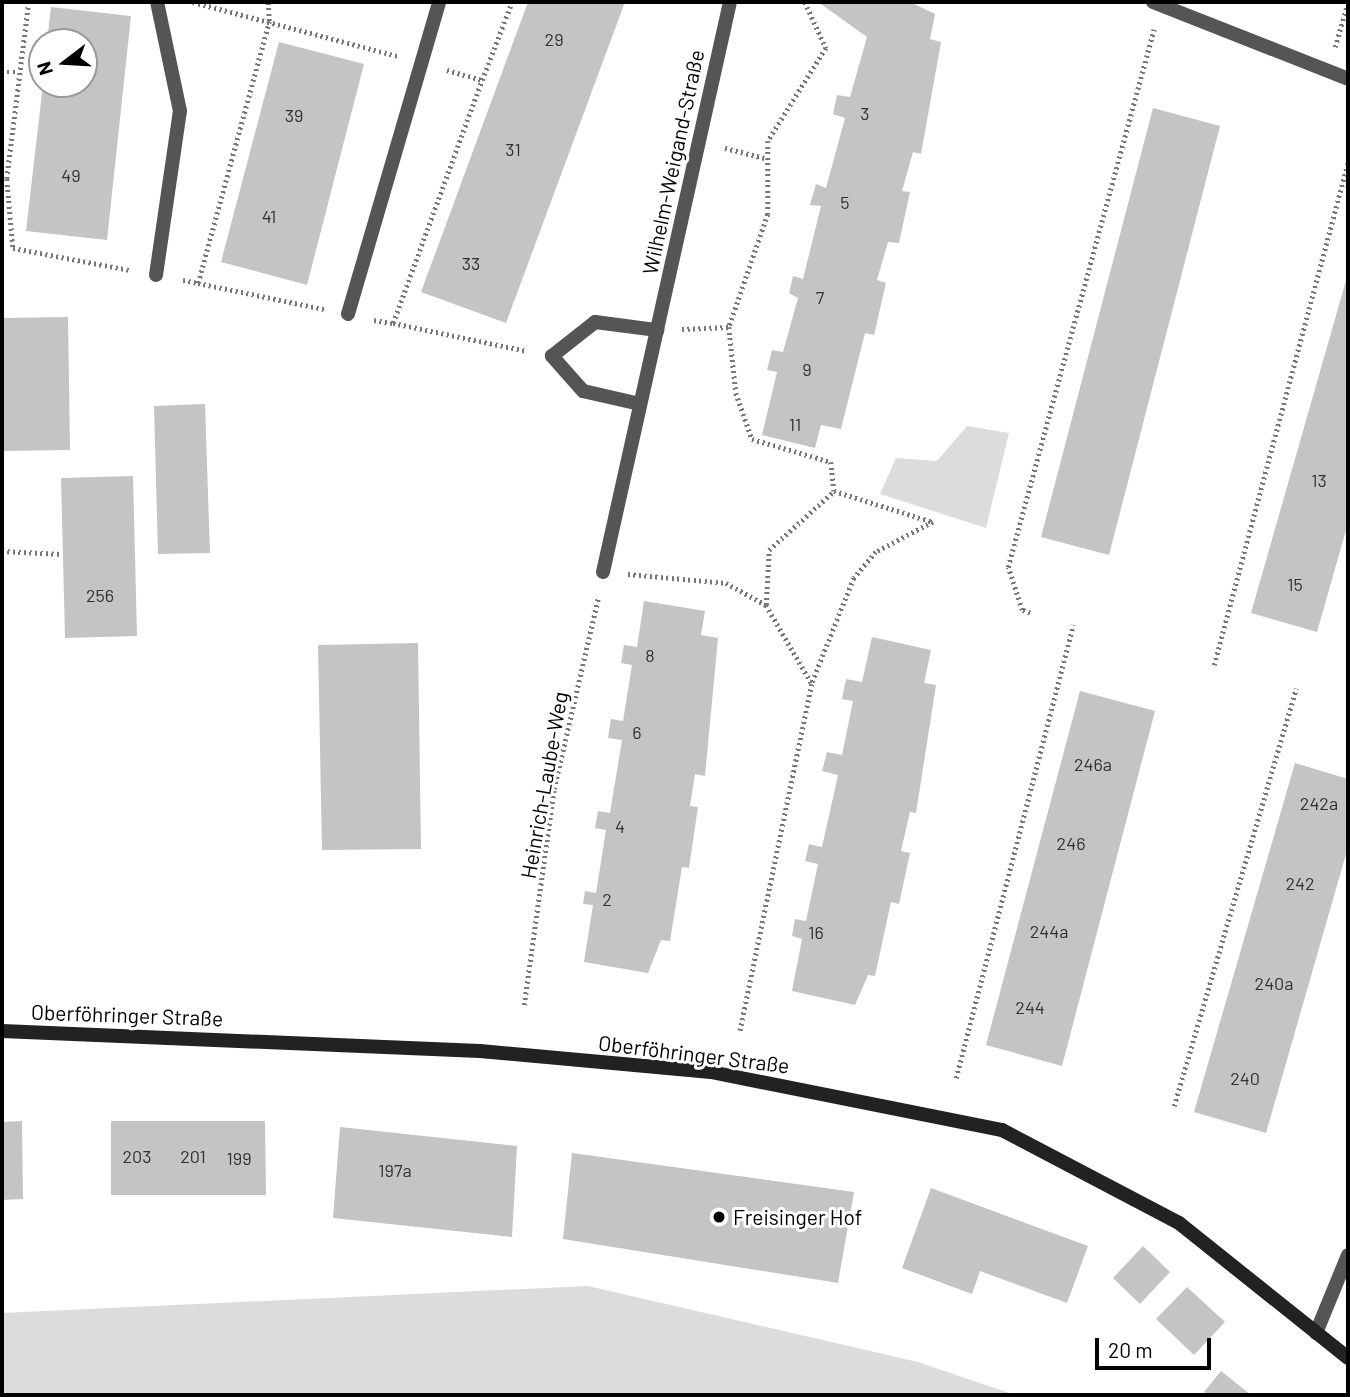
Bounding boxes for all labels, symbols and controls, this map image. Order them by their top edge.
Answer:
north arrow [28,28,98,98]
house number: 29 [544,28,564,50]
street label: Wilhelm-Weigand-Straße [637,47,709,277]
text: N [32,59,57,78]
house number: 3 [860,102,870,124]
house number: 39 [285,104,303,126]
house number: 31 [505,138,521,160]
house number: 49 [61,164,81,186]
house number: 5 [840,191,850,213]
house number: 41 [262,205,276,227]
house number: 33 [462,252,480,274]
house number: 7 [816,286,824,308]
house number: 9 [802,358,812,380]
house number: 11 [789,413,801,435]
house number: 13 [1311,469,1327,491]
house number: 15 [1287,573,1303,595]
house number: 256 [86,584,114,606]
house number: 8 [645,644,655,666]
street label: Heinrich-Laube-Weg [515,689,573,881]
house number: 6 [632,721,642,743]
house number: 246a [1074,753,1112,775]
house number: 242a [1300,792,1338,814]
house number: 4 [615,815,625,837]
house number: 246 [1057,832,1085,854]
house number: 242 [1285,872,1315,894]
house number: 2 [602,888,612,910]
house number: 244a [1030,920,1068,942]
house number: 16 [808,921,824,943]
house number: 240a [1255,972,1293,994]
house number: 244 [1015,996,1045,1018]
street label: Oberföhringer Straße [30,999,224,1031]
street label: Oberföhringer Straße [597,1030,791,1078]
house number: 240 [1230,1067,1260,1089]
house number: 203 [122,1145,152,1167]
house number: 201 [180,1145,206,1167]
house number: 199 [226,1147,252,1169]
house number: 197a [378,1159,412,1181]
place label: Freisinger Hof [733,1204,862,1230]
marker: Freisinger Hof [711,1209,727,1225]
scale bar [1098,1324,1214,1368]
text: 20 m [1108,1337,1153,1362]

